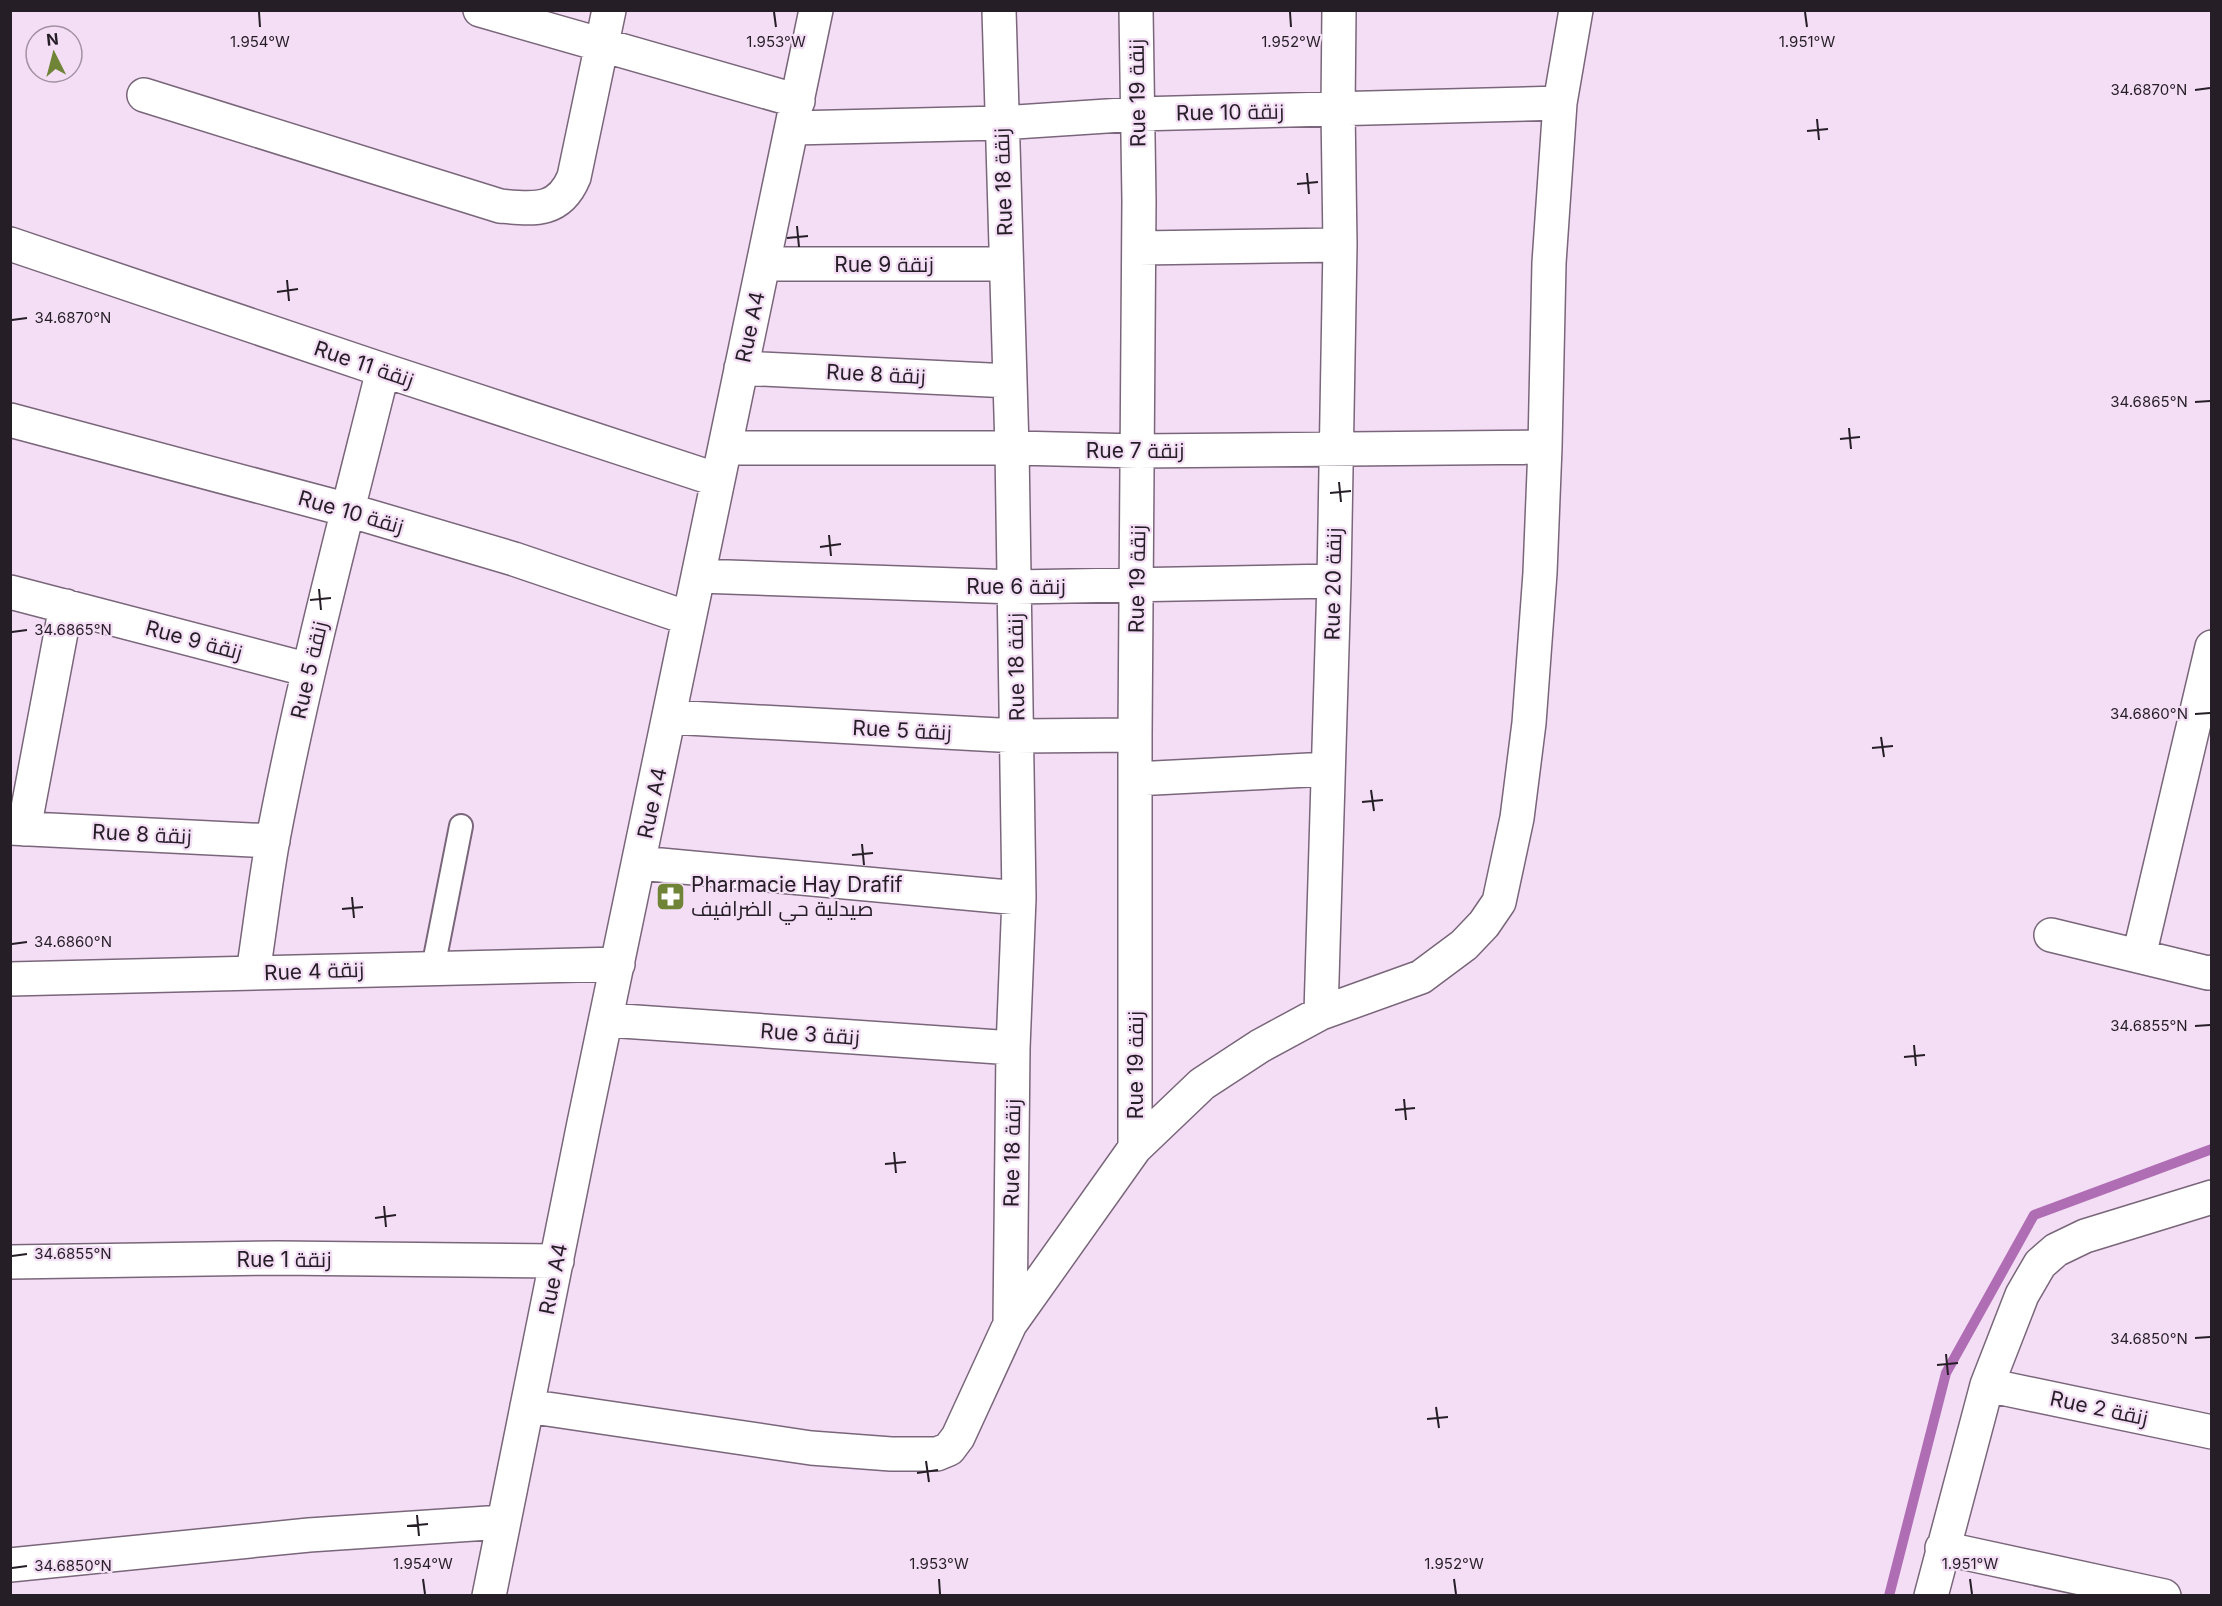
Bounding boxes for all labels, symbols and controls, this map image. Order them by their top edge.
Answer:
north arrow [24,24,84,84]
text: N [45,28,60,50]
text: 1.954°W [230,32,290,51]
text: 1.953°W [746,32,806,51]
text: 1.952°W [1261,32,1321,51]
text: 1.951°W [1779,32,1835,51]
street label: Rue 19 زنقة [1124,39,1150,147]
text: 34.6870°N [2111,80,2187,99]
street label: Rue 10 زنقة [1176,99,1284,125]
street label: Rue 18 زنقة [989,127,1017,237]
street label: Rue 9 زنقة [834,252,934,277]
street label: Rue A4 [730,289,770,365]
text: 34.6870°N [35,308,111,327]
street label: Rue 11 زنقة [311,335,417,393]
street label: Rue 8 زنقة [826,359,926,389]
text: 34.6865°N [2110,392,2188,411]
street label: Rue 7 زنقة [1086,438,1184,463]
street label: Rue 10 زنقة [295,485,407,539]
street label: Rue 19 زنقة [1124,525,1150,633]
street label: Rue 20 زنقة [1320,527,1346,641]
street label: Rue 6 زنقة [966,574,1066,599]
street label: Rue 18 زنقة [1003,613,1029,721]
street label: Rue 9 زنقة [143,615,245,665]
street label: Rue 5 زنقة [286,619,332,721]
text: 34.6865°N [34,620,112,639]
text: 34.6860°N [2110,704,2188,723]
street label: Rue 5 زنقة [852,715,952,745]
street label: Rue A4 [632,765,672,841]
street label: Rue 8 زنقة [92,819,192,849]
place label: Pharmacie Hay Drafif صيدلية حي الضرافيف [691,872,903,925]
pharmacy icon: Pharmacie Hay Drafif صيدلية حي الضرافيف [654,880,686,912]
text: 34.6860°N [34,932,112,951]
street label: Rue 4 زنقة [263,957,365,985]
street label: Rue 19 زنقة [1123,1011,1148,1119]
text: 34.6855°N [2110,1016,2188,1035]
street label: Rue 3 زنقة [759,1018,861,1050]
street label: Rue 18 زنقة [999,1099,1025,1207]
street label: Rue A4 [534,1241,572,1317]
text: 34.6855°N [34,1244,112,1263]
street label: Rue 1 زنقة [236,1247,332,1272]
text: 34.6850°N [2110,1329,2188,1348]
street label: Rue 2 زنقة [2048,1385,2150,1431]
text: 1.954°W [393,1554,453,1573]
text: 1.953°W [909,1554,969,1573]
text: 1.952°W [1424,1554,1484,1573]
text: 1.951°W [1942,1554,1998,1573]
text: 34.6850°N [34,1556,112,1575]

